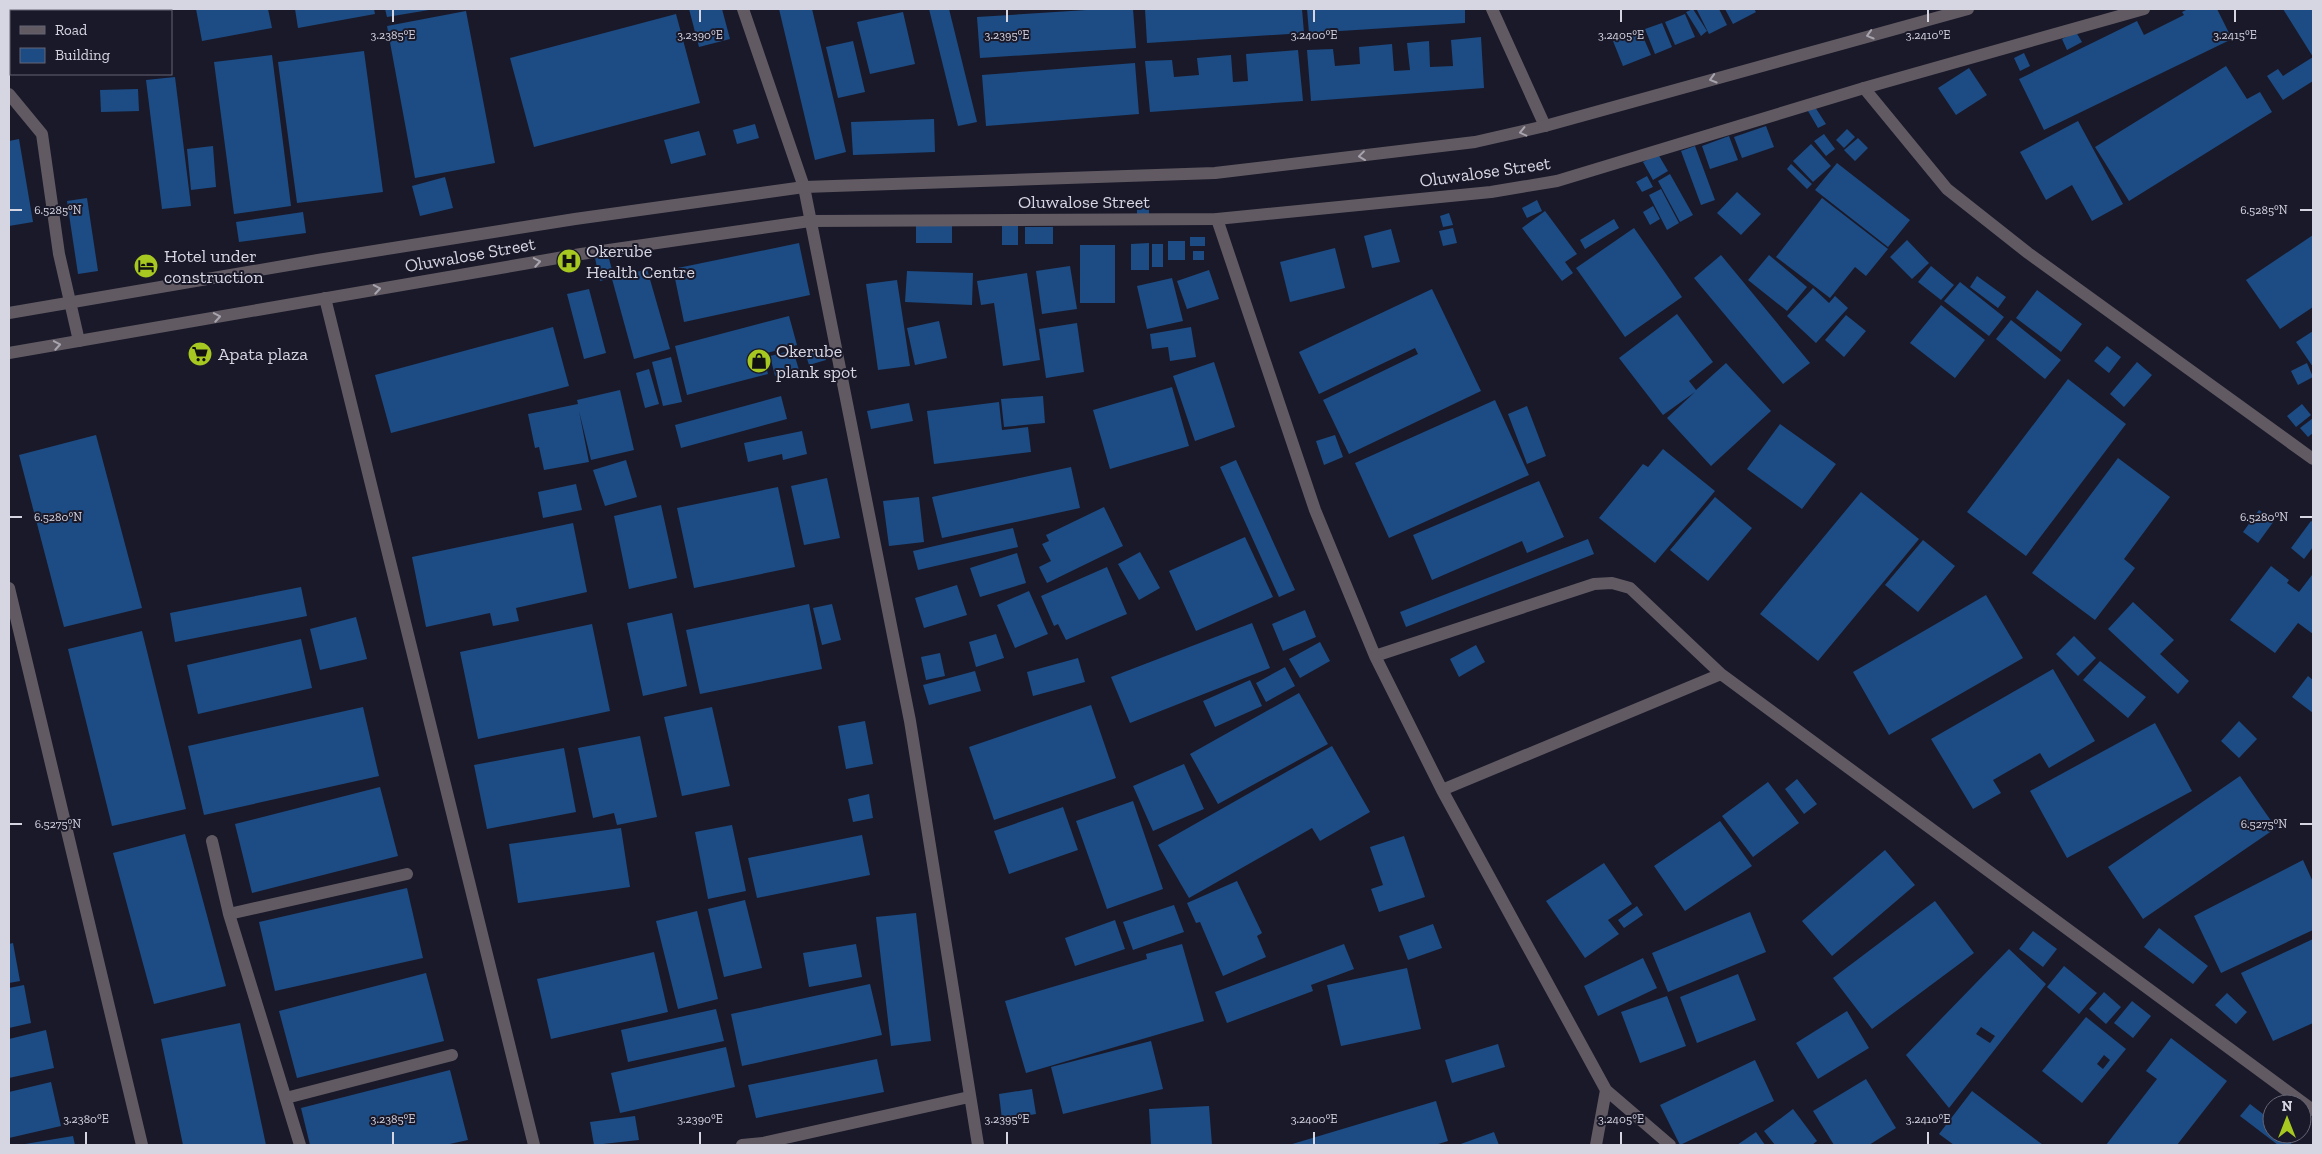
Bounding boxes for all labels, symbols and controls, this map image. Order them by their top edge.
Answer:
legend [10,10,172,75]
text: Road [55,21,88,39]
text: 3.2385°E [371,28,415,42]
text: 3.2390°E [677,28,723,42]
text: 3.2395°E [985,28,1029,42]
text: 3.2400°E [1291,28,1337,42]
text: 3.2405°E [1598,28,1644,42]
text: 3.2410°E [1906,28,1950,42]
text: 3.2415°E [2213,28,2257,42]
one-way arrow [1866,30,1874,40]
text: Building [55,46,110,64]
one-way arrow [1710,74,1718,84]
one-way arrow [1519,126,1527,137]
one-way arrow [1358,150,1366,161]
street label: Oluwalose Street [1418,152,1552,192]
street label: Oluwalose Street [1018,191,1150,213]
text: 6.5285°N [34,203,82,217]
text: 6.5285°N [2240,203,2288,217]
street label: Oluwalose Street [403,233,537,277]
place label: Okerube Health Centre [586,240,695,283]
place label: Hotel under construction [164,245,264,288]
hospital icon: Okerube Health Centre [556,248,582,274]
hotel icon: Hotel under construction [133,253,159,279]
one-way arrow [533,257,541,267]
one-way arrow [373,284,381,294]
one-way arrow [212,312,221,322]
one-way arrow [52,340,61,350]
place label: Okerube plank spot [776,340,857,383]
supermarket icon: Apata plaza [187,341,213,367]
place label: Apata plaza [218,343,308,365]
shop icon: Okerube plank spot [746,348,772,374]
text: 6.5280°N [34,510,82,524]
text: 6.5280°N [2240,510,2288,524]
text: 6.5275°N [35,817,81,831]
text: 6.5275°N [2241,817,2287,831]
north arrow [2262,1094,2312,1144]
text: N [2282,1098,2293,1115]
text: 3.2380°E [63,1112,109,1126]
text: 3.2385°E [371,1112,415,1126]
text: 3.2390°E [677,1112,723,1126]
text: 3.2395°E [985,1112,1029,1126]
text: 3.2400°E [1291,1112,1337,1126]
text: 3.2405°E [1598,1112,1644,1126]
text: 3.2410°E [1906,1112,1950,1126]

